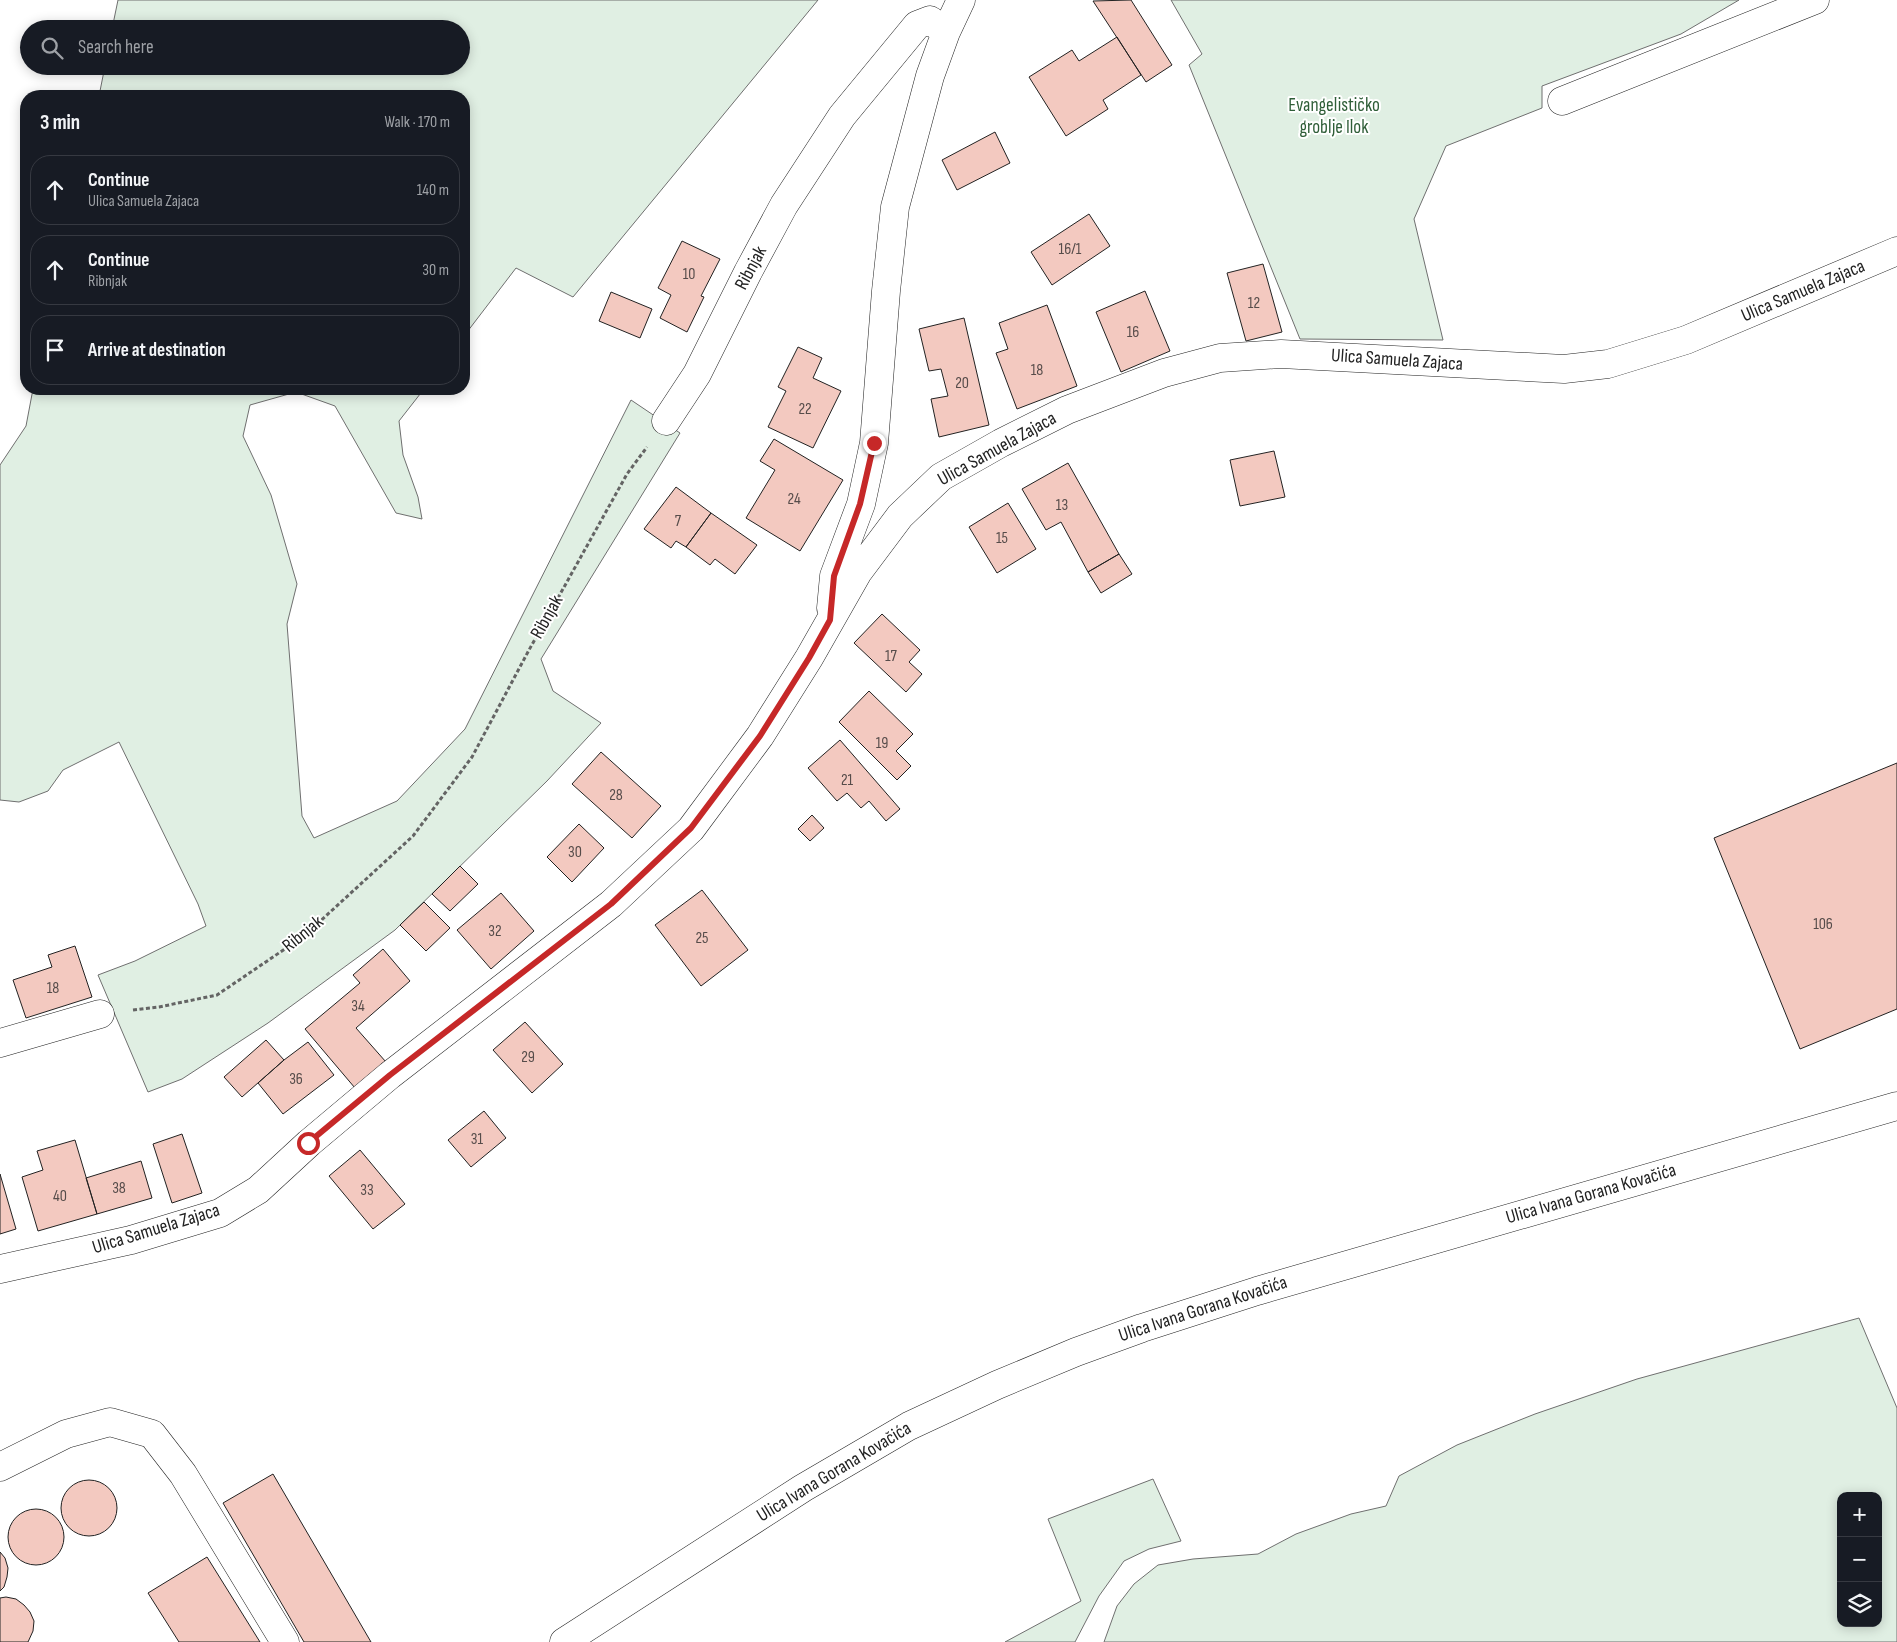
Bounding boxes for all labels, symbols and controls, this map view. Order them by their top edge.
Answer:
search box [20,20,470,75]
icon: search [38,34,66,62]
text: Search here [78,36,154,59]
park label: Evangelističko groblje Ilok [1288,94,1380,139]
text: 3 min [40,110,80,135]
text: Walk · 170 m [385,113,450,132]
text: Continue [88,169,149,192]
icon: ahead [41,176,69,204]
text: 140 m [417,181,449,200]
text: Ulica Samuela Zajaca [88,192,199,211]
house number: 16/1 [1059,240,1082,259]
street label: Ribnjak [730,242,772,294]
text: Continue [88,249,149,272]
street label: Ulica Samuela Zajaca [1738,255,1868,327]
icon: ahead [41,256,69,284]
text: 30 m [422,261,449,280]
house number: 10 [683,265,695,284]
text: Ribnjak [88,272,127,291]
house number: 12 [1248,294,1260,313]
house number: 16 [1127,323,1139,342]
icon: arrive [41,336,69,364]
text: Arrive at destination [88,339,226,362]
street label: Ulica Samuela Zajaca [1330,344,1464,376]
house number: 18 [1031,361,1043,380]
house number: 20 [955,374,969,393]
house number: 22 [798,400,812,419]
street label: Ulica Samuela Zajaca [934,407,1060,491]
route end [863,432,886,455]
house number: 24 [787,490,801,509]
house number: 13 [1056,496,1068,515]
house number: 7 [675,512,682,531]
house number: 15 [996,529,1008,548]
street label: Ribnjak [526,591,569,643]
house number: 17 [885,647,898,666]
house number: 19 [876,734,888,753]
house number: 21 [841,771,854,790]
house number: 28 [609,786,623,805]
house number: 30 [568,843,582,862]
street label: Ribnjak [278,910,329,958]
house number: 106 [1813,915,1833,934]
house number: 32 [488,922,502,941]
house number: 25 [695,929,709,948]
house number: 18 [47,979,59,998]
house number: 34 [351,997,365,1016]
house number: 29 [521,1048,535,1067]
house number: 36 [289,1070,303,1089]
house number: 31 [471,1130,484,1149]
route start [297,1132,320,1155]
street label: Ulica Ivana Gorana Kovačića [1503,1159,1679,1229]
house number: 38 [112,1179,126,1198]
house number: 33 [360,1181,374,1200]
house number: 40 [53,1187,67,1206]
street label: Ulica Samuela Zajaca [90,1199,222,1259]
street label: Ulica Ivana Gorana Kovačića [1116,1271,1290,1347]
street label: Ulica Ivana Gorana Kovačića [753,1417,915,1527]
map controls [1837,1492,1882,1627]
button: + [1837,1492,1882,1537]
button: − [1837,1537,1882,1582]
button: layers [1837,1582,1882,1627]

